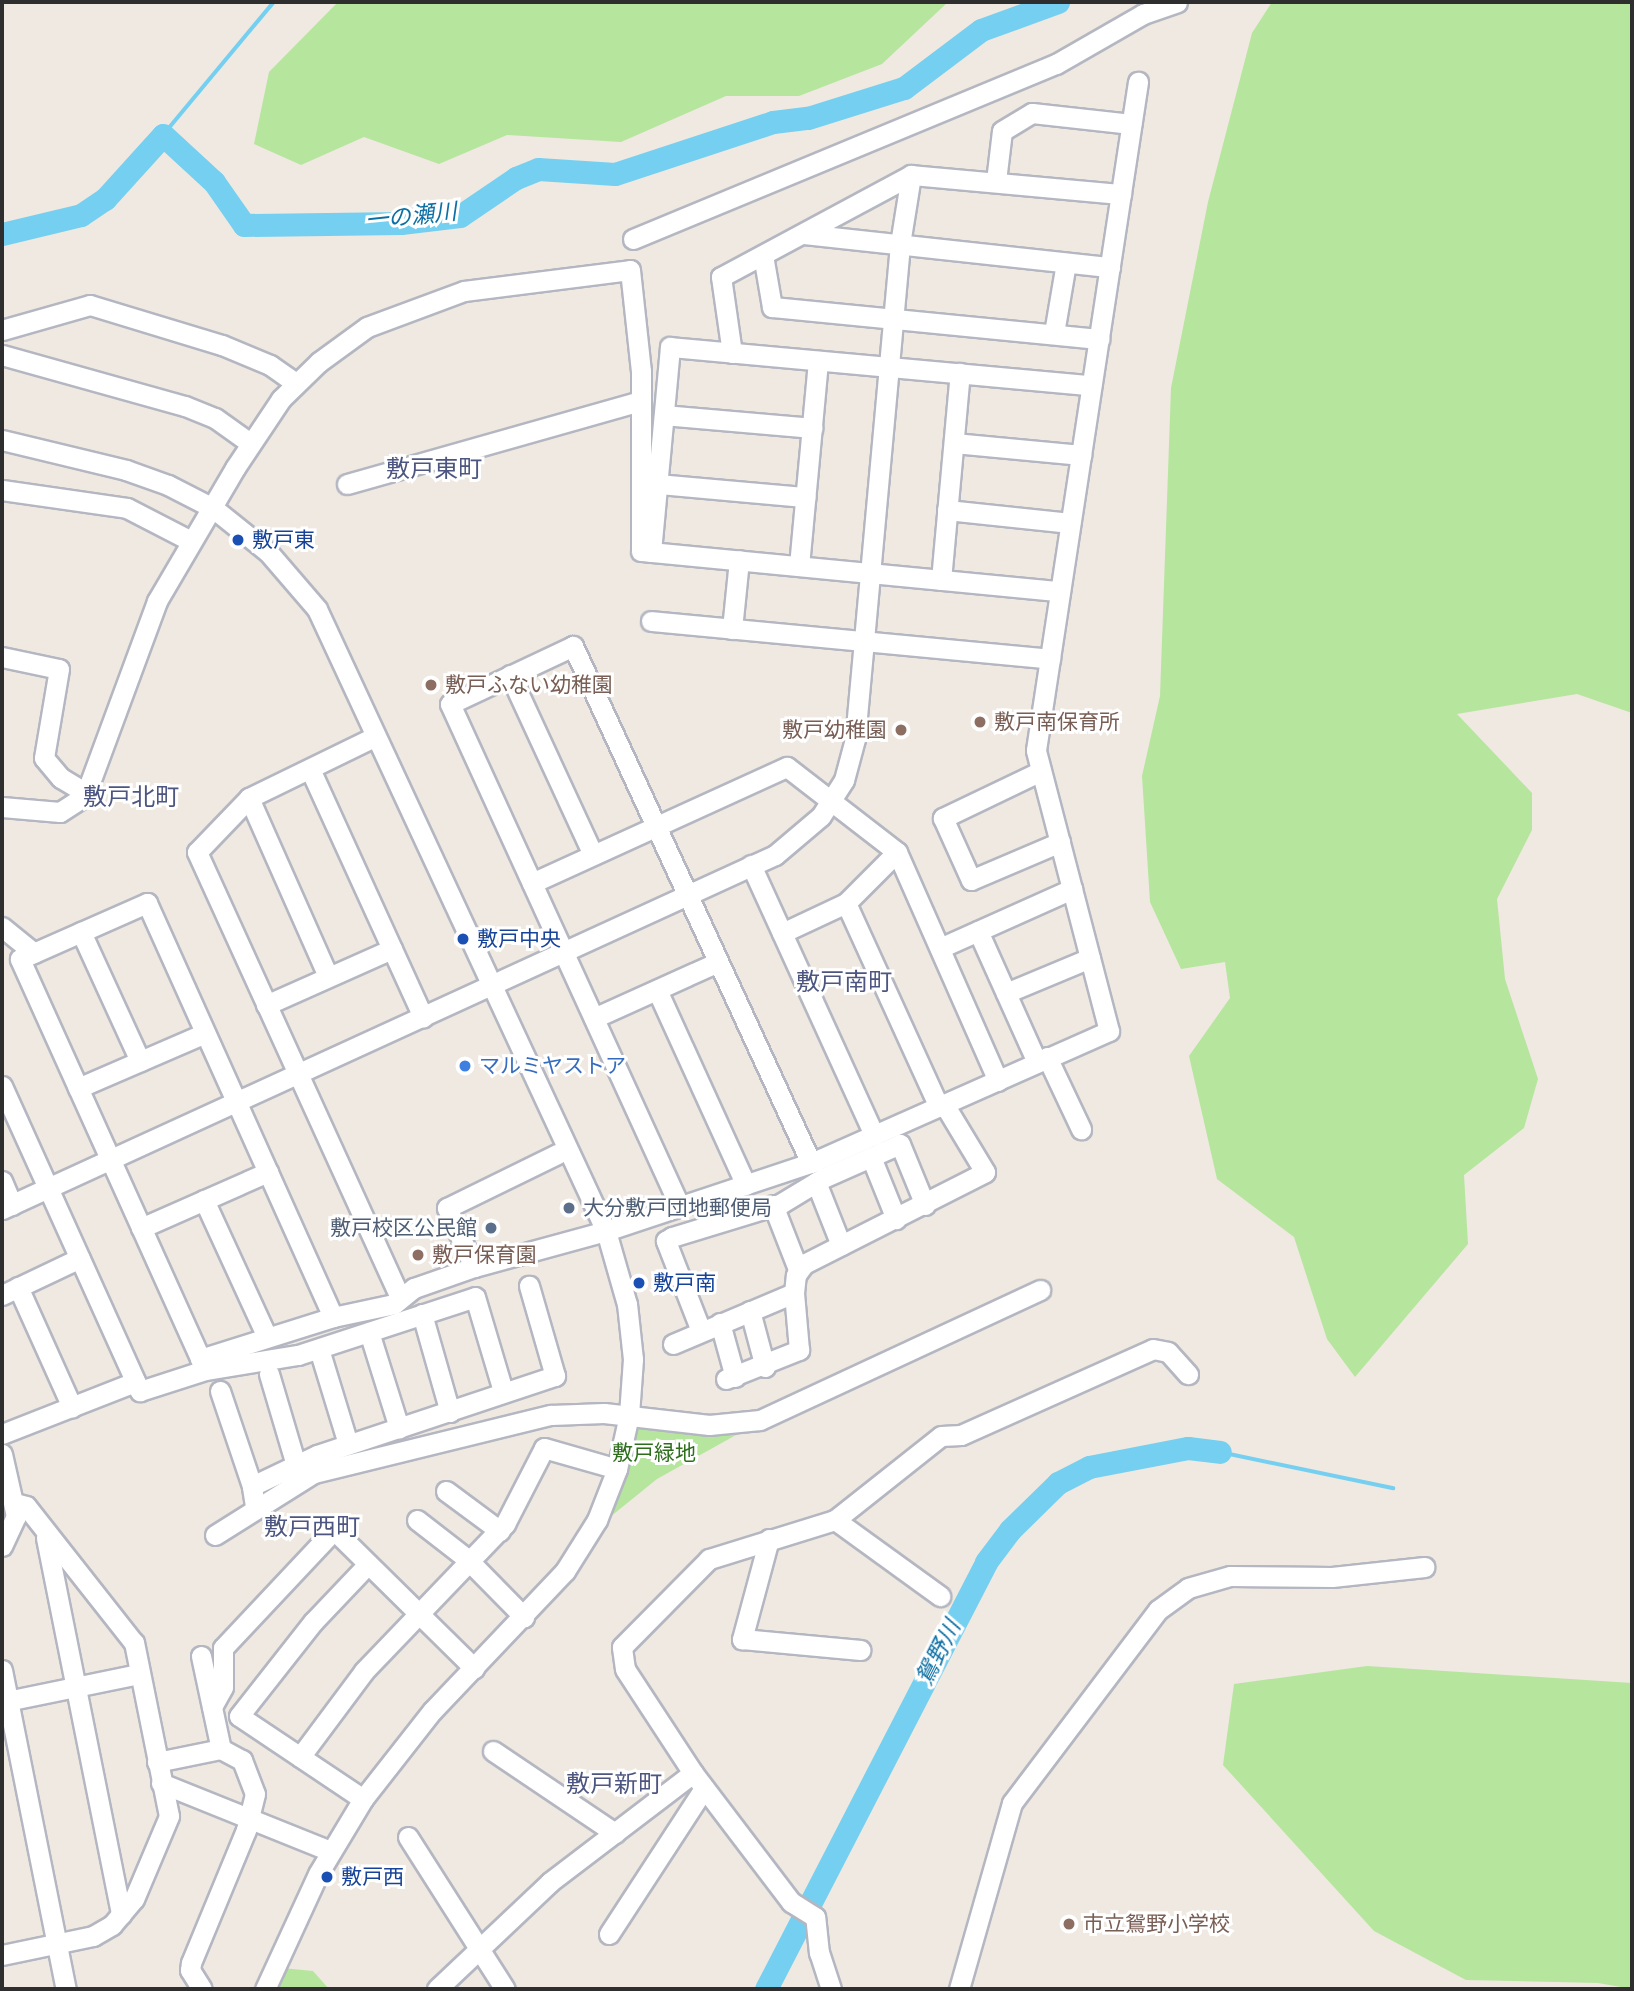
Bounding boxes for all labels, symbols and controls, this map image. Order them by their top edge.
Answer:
water label: 一の瀬川 [364,198,458,236]
district label: 敷戸東町 [386,456,482,484]
place label: 敷戸東 [252,527,315,553]
marker: 敷戸東 [230,532,246,548]
place label: 敷戸ふない幼稚園 [445,672,613,698]
marker: 敷戸ふない幼稚園 [423,677,439,693]
place label: 敷戸南保育所 [994,709,1120,735]
marker: 敷戸南保育所 [972,714,988,730]
place label: 敷戸幼稚園 [782,717,887,743]
marker: 敷戸幼稚園 [893,722,909,738]
district label: 敷戸北町 [83,784,179,812]
place label: 敷戸中央 [477,926,561,952]
marker: 敷戸中央 [455,931,471,947]
district label: 敷戸南町 [796,969,892,997]
place label: マルミヤストア [479,1053,626,1079]
marker: マルミヤストア [457,1058,473,1074]
place label: 大分敷戸団地郵便局 [583,1195,772,1221]
marker: 大分敷戸団地郵便局 [561,1200,577,1216]
place label: 敷戸校区公民館 [330,1215,477,1241]
marker: 敷戸校区公民館 [483,1220,499,1236]
place label: 敷戸保育園 [432,1242,537,1268]
marker: 敷戸保育園 [410,1247,426,1263]
place label: 敷戸南 [653,1270,716,1296]
marker: 敷戸南 [631,1275,647,1291]
park label: 敷戸緑地 [612,1440,696,1466]
district label: 敷戸西町 [264,1514,360,1542]
water label: 鴛野川 [911,1616,967,1690]
district label: 敷戸新町 [566,1771,662,1799]
place label: 敷戸西 [341,1864,404,1890]
marker: 敷戸西 [319,1869,335,1885]
place label: 市立鴛野小学校 [1083,1911,1230,1937]
marker: 市立鴛野小学校 [1061,1916,1077,1932]

